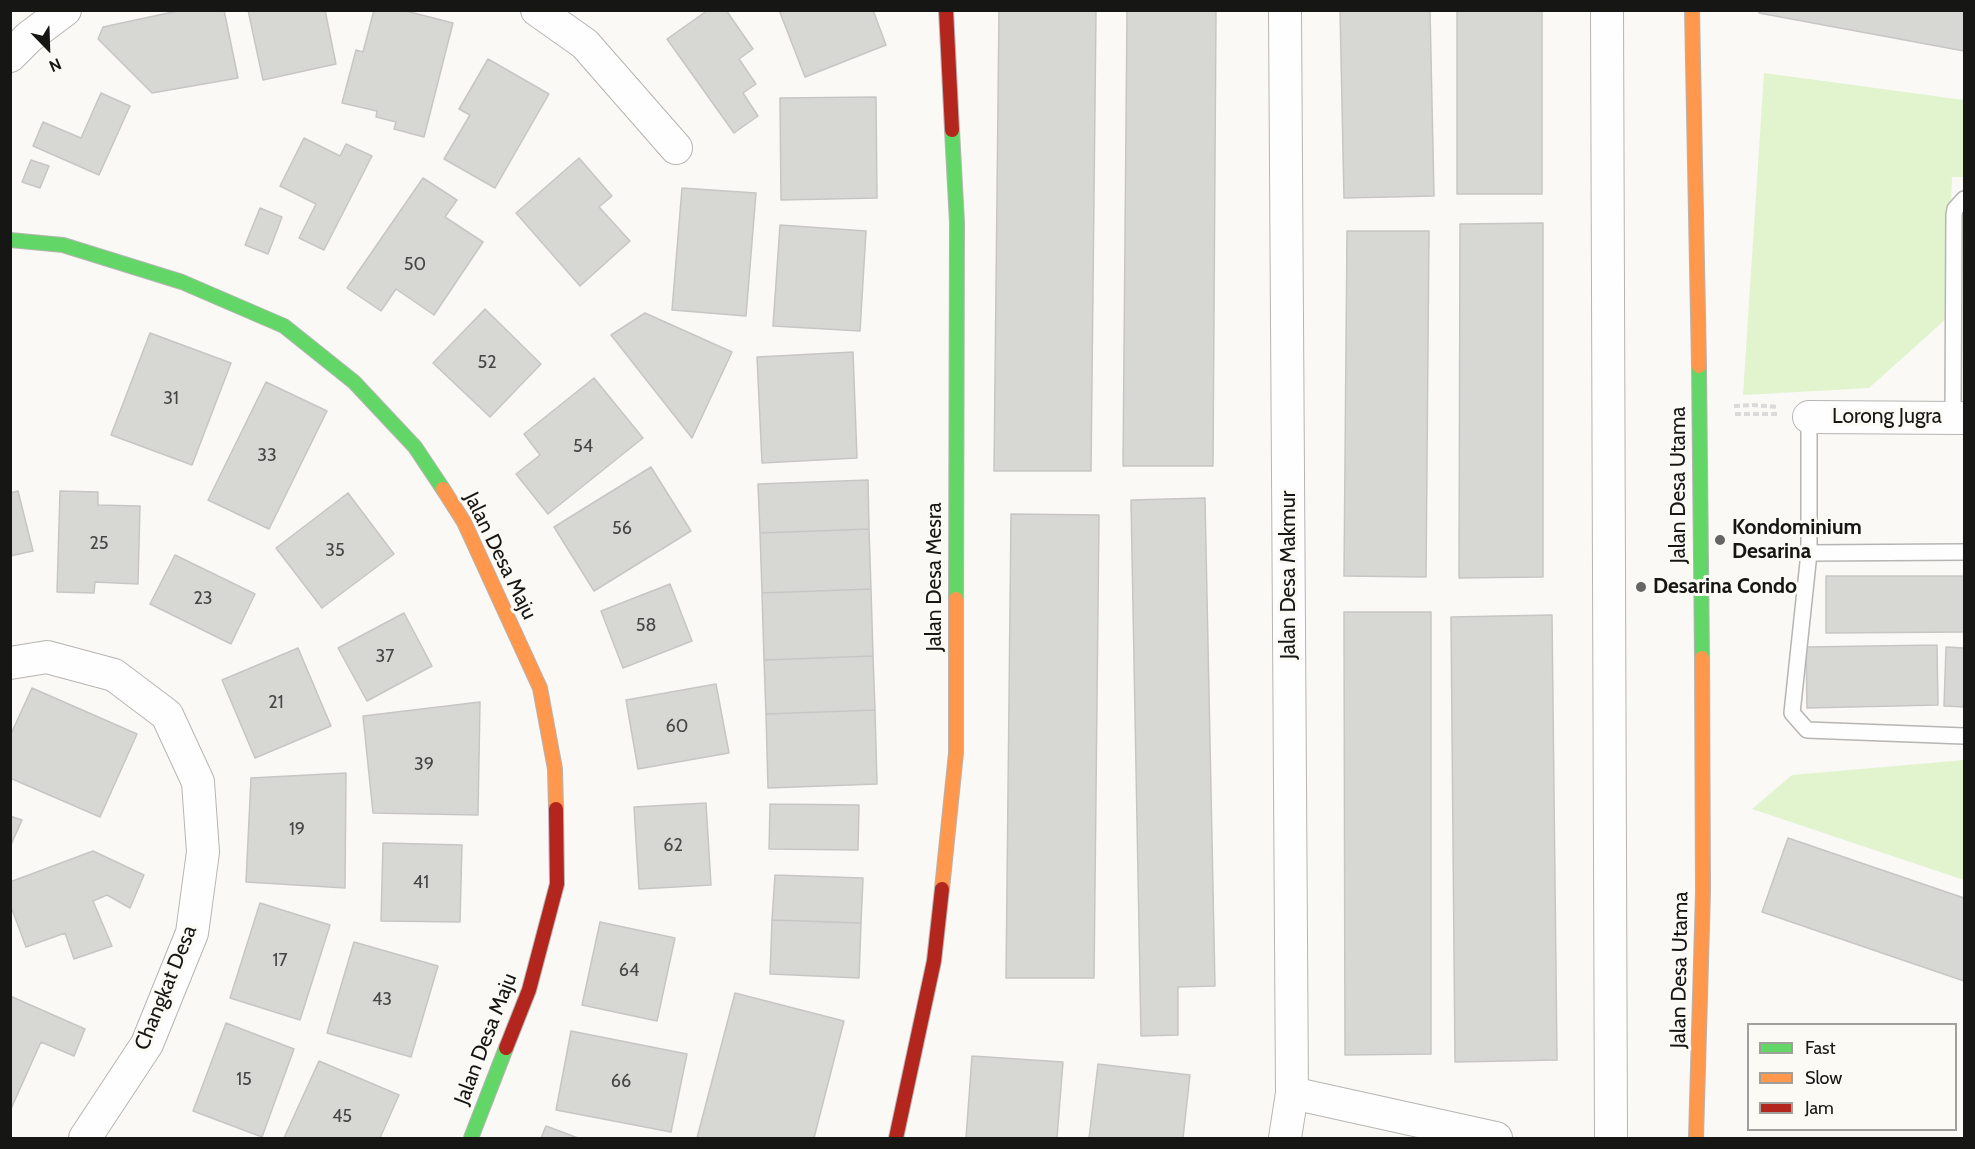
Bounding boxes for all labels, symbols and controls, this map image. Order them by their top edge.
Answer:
north arrow [18,18,78,78]
text: N [46,54,64,76]
house number: 50 [404,254,426,276]
house number: 52 [477,352,497,374]
house number: 31 [163,388,179,410]
street label: Lorong Jugra [1832,404,1942,430]
street label: Jalan Desa Utama [1666,407,1692,563]
house number: 54 [573,436,593,458]
house number: 33 [257,445,277,467]
street label: Jalan Desa Maju [458,488,542,624]
street label: Jalan Desa Makmur [1276,491,1302,659]
street label: Jalan Desa Mesra [922,503,948,651]
place label: Kondominium Desarina [1732,515,1862,565]
house number: 56 [612,518,632,540]
house number: 25 [89,533,109,555]
marker: Kondominium Desarina [1713,533,1727,547]
house number: 35 [325,540,345,562]
place label: Desarina Condo [1653,574,1797,600]
marker: Desarina Condo [1634,580,1648,594]
house number: 23 [193,588,213,610]
house number: 58 [636,615,656,637]
house number: 37 [376,646,394,668]
house number: 21 [268,692,284,714]
house number: 60 [666,716,688,738]
house number: 39 [414,754,434,776]
house number: 19 [289,819,305,841]
house number: 62 [663,835,683,857]
house number: 41 [413,872,429,894]
street label: Jalan Desa Utama [1666,891,1694,1049]
street label: Changkat Desa [130,922,202,1054]
house number: 17 [273,950,287,972]
house number: 64 [619,960,639,982]
street label: Jalan Desa Maju [449,970,523,1108]
house number: 43 [372,989,392,1011]
legend [1747,1023,1957,1131]
text: Fast [1805,1037,1836,1059]
text: Slow [1805,1067,1842,1089]
house number: 15 [236,1069,252,1091]
house number: 66 [611,1071,631,1093]
text: Jam [1805,1097,1834,1119]
house number: 45 [332,1106,352,1128]

